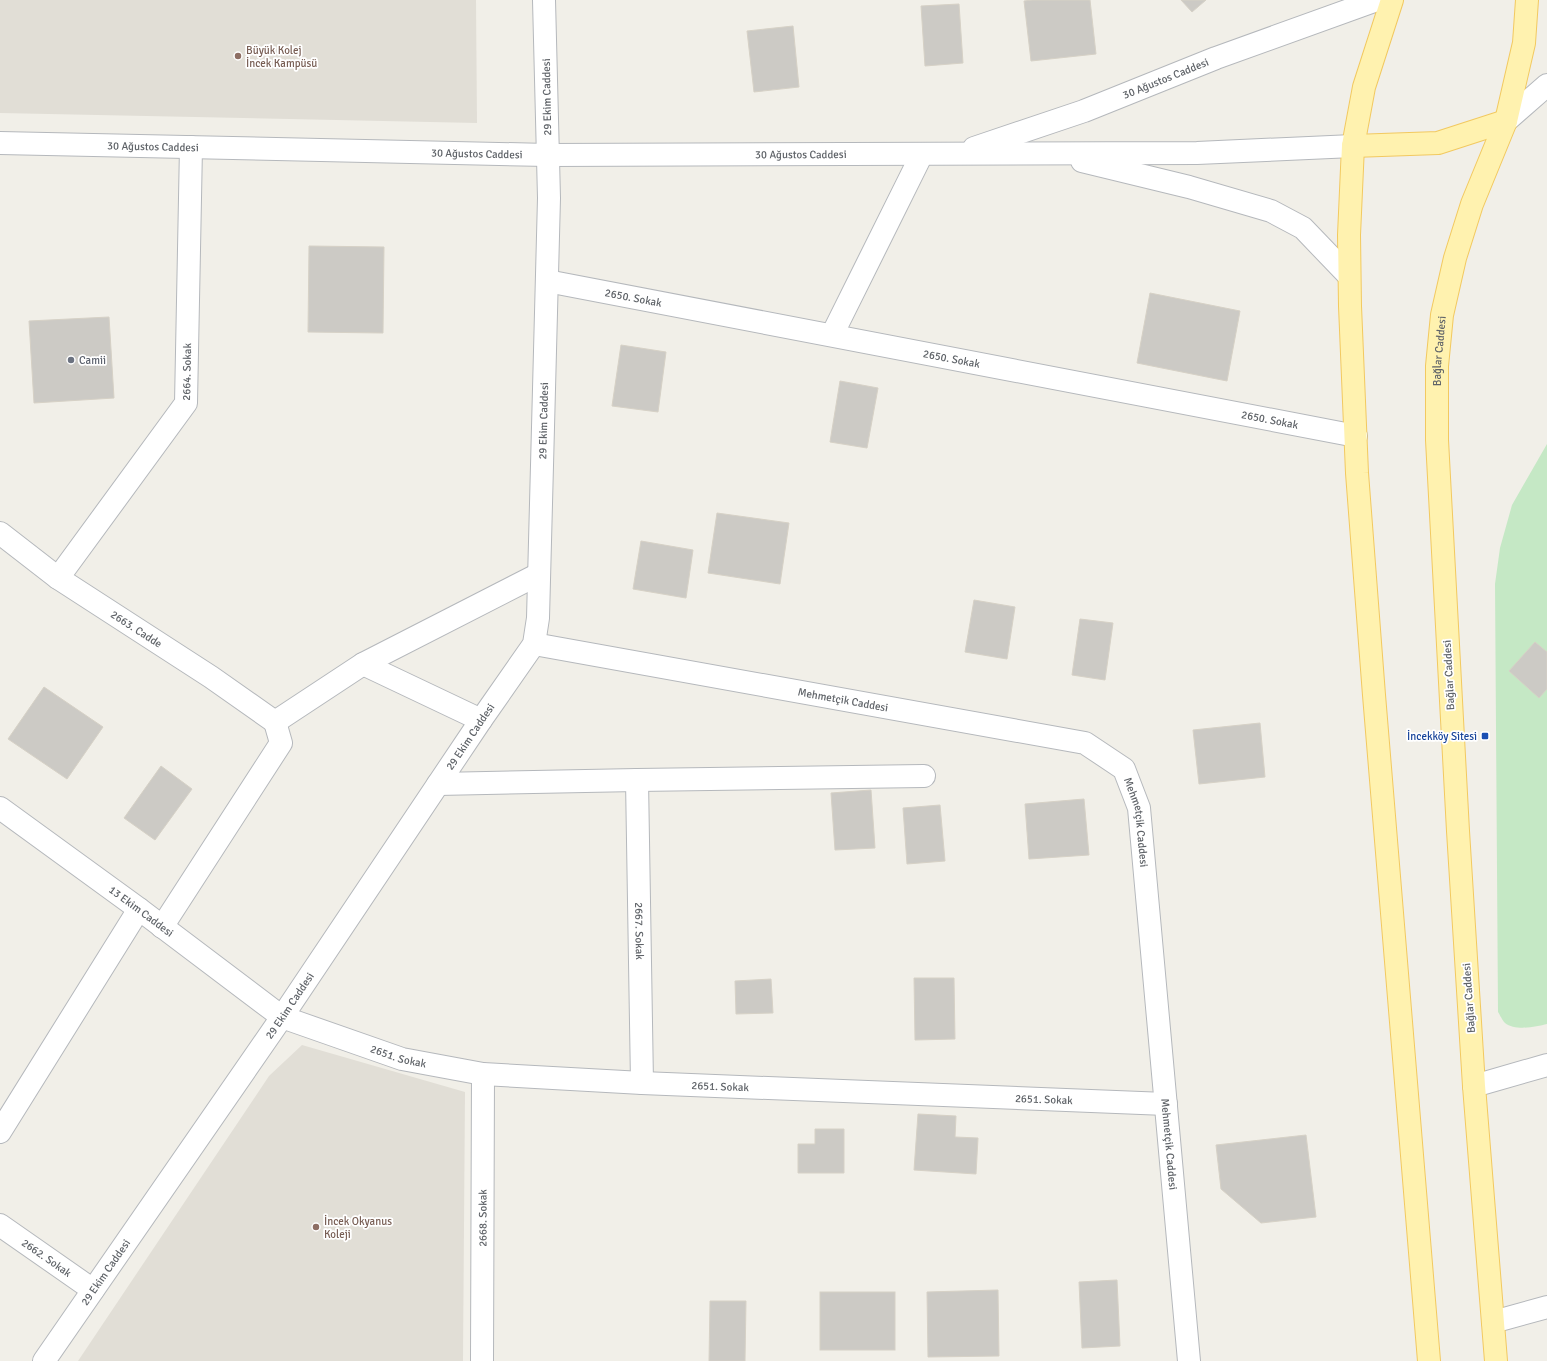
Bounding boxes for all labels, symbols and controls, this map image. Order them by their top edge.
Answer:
place label: Büyük Kolej İncek Kampüsü [246,44,317,70]
marker: Büyük Kolej İncek Kampüsü [233,51,243,61]
street label: 30 Ağustos Caddesi [1121,55,1211,101]
street label: 29 Ekim Caddesi [540,58,554,136]
street label: 30 Ağustos Caddesi [107,139,199,154]
street label: 30 Ağustos Caddesi [431,146,523,161]
street label: 30 Ağustos Caddesi [755,148,847,161]
street label: 2650. Sokak [604,286,663,309]
street label: Bağlar Caddesi [1431,315,1448,386]
street label: 2664. Sokak [180,342,194,401]
street label: 2650. Sokak [922,347,982,370]
place label: Camii [79,354,106,367]
marker: Camii [66,355,76,365]
street label: 29 Ekim Caddesi [536,382,551,460]
street label: 2650. Sokak [1240,408,1300,431]
street label: 2663. Cadde [109,608,165,650]
street label: Bağlar Caddesi [1441,640,1457,710]
street label: Mehmetçik Caddesi [797,685,889,714]
street label: 29 Ekim Caddesi [443,701,497,772]
place label: İncekköy Sitesi [1407,729,1477,743]
marker: İncekköy Sitesi [1480,731,1490,741]
street label: Mehmetçik Caddesi [1121,775,1151,868]
street label: 13 Ekim Caddesi [106,883,176,939]
street label: 2667. Sokak [633,902,646,960]
street label: Bağlar Caddesi [1460,962,1478,1034]
street label: 29 Ekim Caddesi [262,970,317,1041]
street label: 2651. Sokak [369,1042,428,1070]
street label: 2651. Sokak [691,1078,750,1094]
street label: 2651. Sokak [1015,1091,1073,1107]
street label: Mehmetçik Caddesi [1159,1098,1180,1190]
street label: 2668. Sokak [476,1189,489,1247]
place label: İncek Okyanus Koleji [324,1214,392,1241]
marker: İncek Okyanus Koleji [311,1222,321,1232]
street label: 2662. Sokak [19,1236,74,1280]
street label: 29 Ekim Caddesi [78,1237,133,1308]

